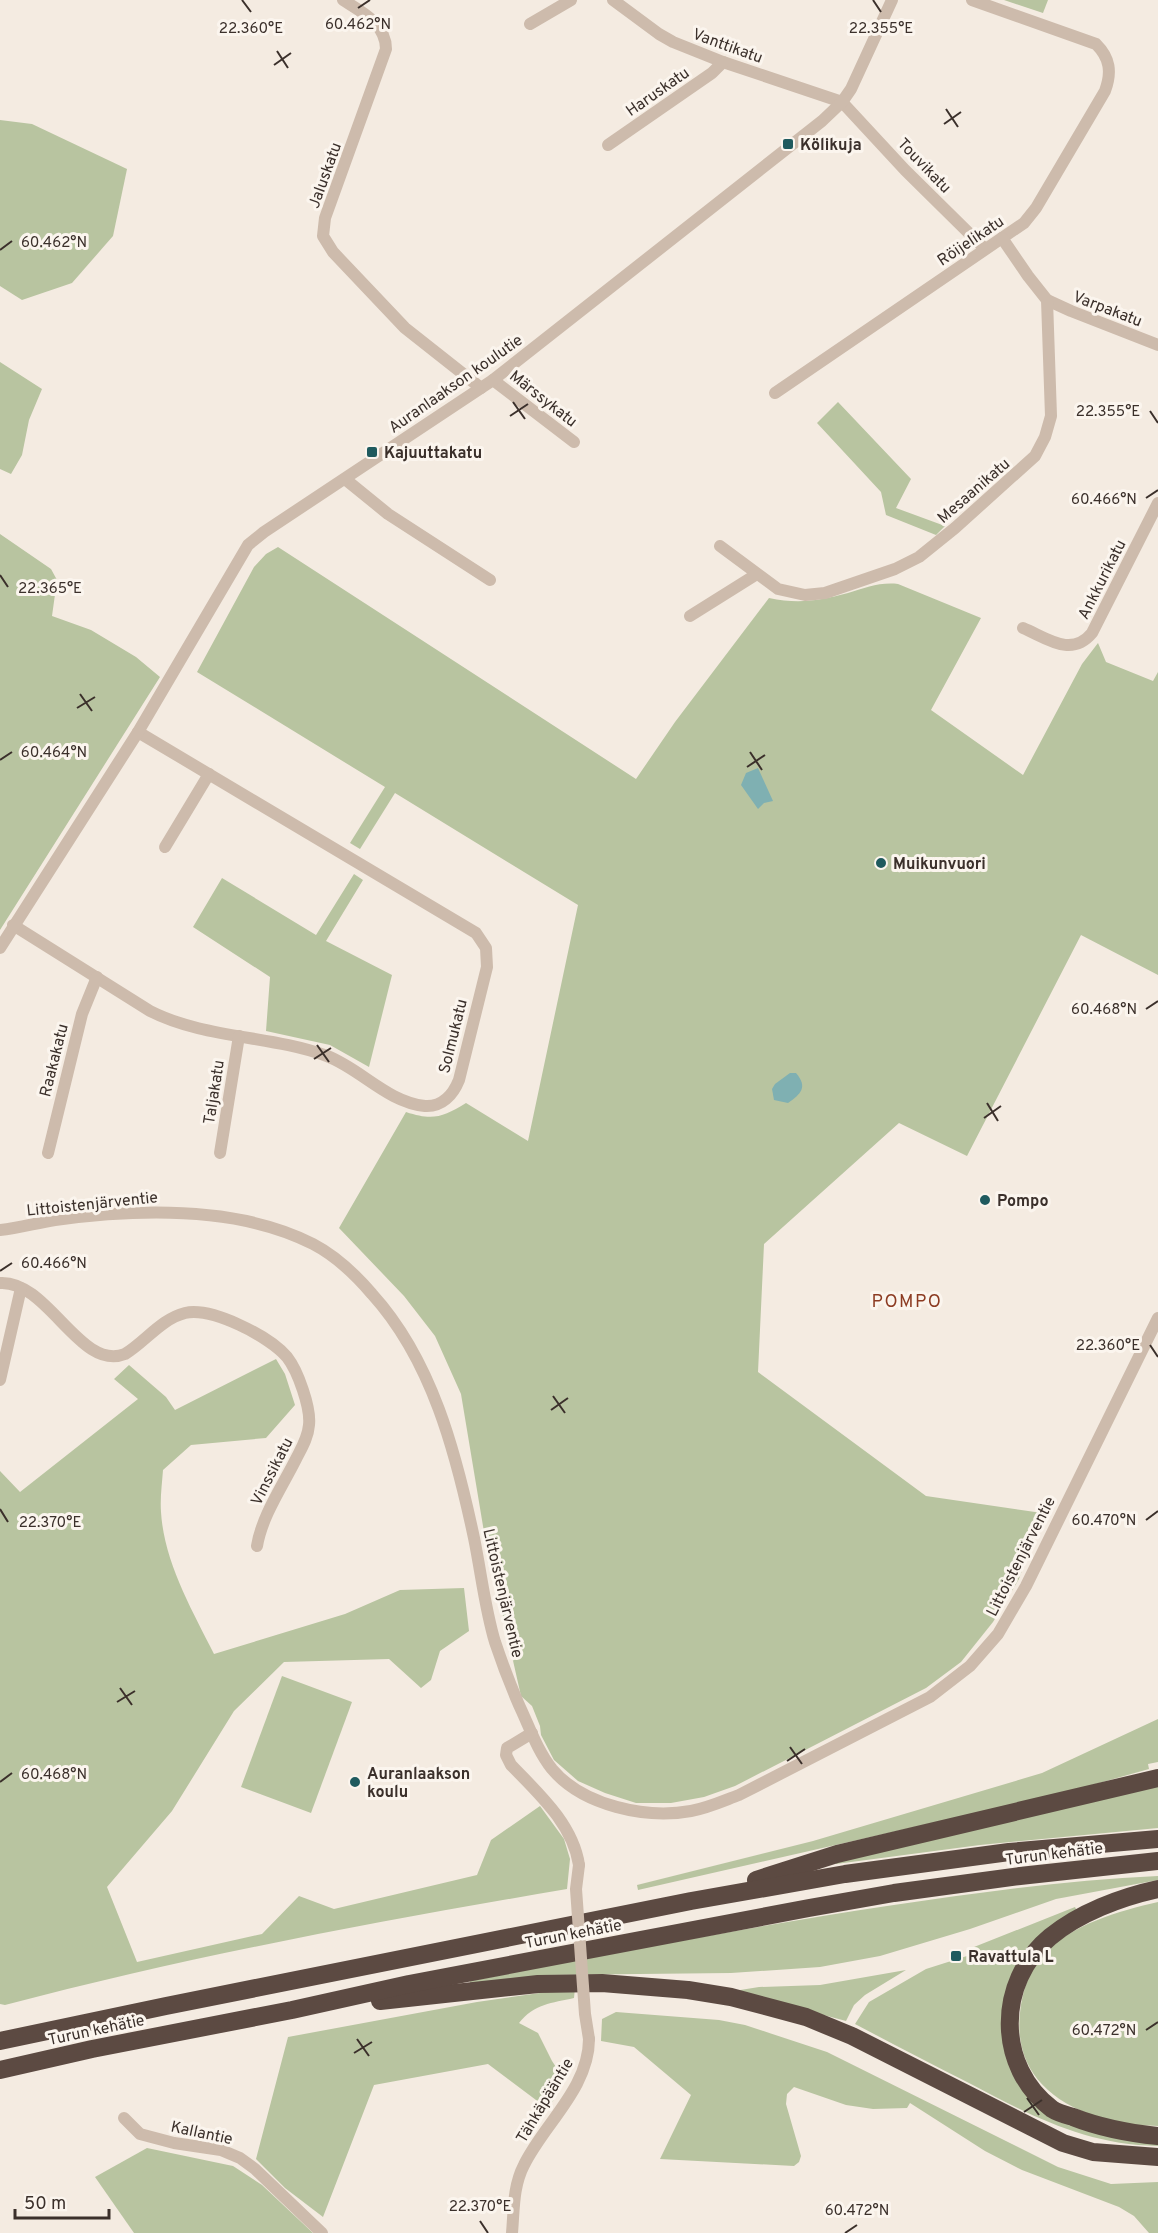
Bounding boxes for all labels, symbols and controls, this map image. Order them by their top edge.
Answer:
text: 60.462°N [325,16,391,35]
text: 22.360°E [219,20,283,39]
text: 22.355°E [849,20,913,39]
street label: Vanttikatu [689,25,765,69]
street label: Haruskatu [623,64,694,122]
street label: Touvikatu [892,135,955,198]
place label: Kölikuja [800,136,862,156]
marker: Kölikuja [781,137,795,151]
street label: Jaluskatu [305,140,347,211]
street label: Röijelikatu [934,212,1008,271]
text: 60.462°N [21,234,87,253]
street label: Varpakatu [1070,288,1145,332]
street label: Auranlaakson koulutie [385,331,527,438]
street label: Märssykatu [505,367,581,432]
text: 22.355°E [1076,403,1140,422]
place label: Kajuuttakatu [384,444,482,464]
marker: Kajuuttakatu [365,445,379,459]
street label: Mesaanikatu [934,455,1015,529]
text: 60.466°N [1071,491,1137,510]
street label: Ankkurikatu [1074,537,1131,623]
text: 22.365°E [18,580,82,599]
text: 60.464°N [21,744,87,763]
place label: Muikunvuori [893,855,986,875]
marker: Muikunvuori [874,856,888,870]
street label: Solmukatu [435,997,473,1076]
text: 60.468°N [1071,1001,1137,1020]
street label: Raakakatu [36,1022,74,1099]
street label: Taljakatu [200,1059,230,1126]
street label: Littoistenjärventie [25,1188,159,1222]
place label: Pompo [997,1192,1048,1212]
marker: Pompo [978,1193,992,1207]
text: 60.466°N [21,1255,87,1274]
district label: POMPO [872,1291,942,1314]
text: 22.360°E [1076,1337,1140,1356]
street label: Vinssikatu [247,1435,298,1509]
street label: Littoistenjärventie [983,1494,1061,1620]
text: 60.470°N [1072,1512,1136,1531]
text: 22.370°E [19,1514,81,1533]
street label: Littoistenjärventie [477,1527,527,1660]
place label: Auranlaakson koulu [367,1765,470,1803]
text: 60.468°N [21,1766,87,1785]
marker: Auranlaakson koulu [348,1775,362,1789]
street label: Turun kehätie [1004,1839,1104,1871]
street label: Turun kehätie [523,1916,623,1954]
place label: Ravattula L [968,1948,1054,1968]
marker: Ravattula L [949,1949,963,1963]
street label: Turun kehätie [46,2011,147,2051]
text: 60.472°N [1072,2022,1136,2041]
street label: Tähkäpääntie [513,2055,579,2147]
street label: Kallantie [169,2118,234,2150]
scale bar [15,2182,110,2220]
text: 50 m [24,2193,66,2216]
text: 22.370°E [449,2198,511,2217]
text: 60.472°N [825,2202,889,2221]

